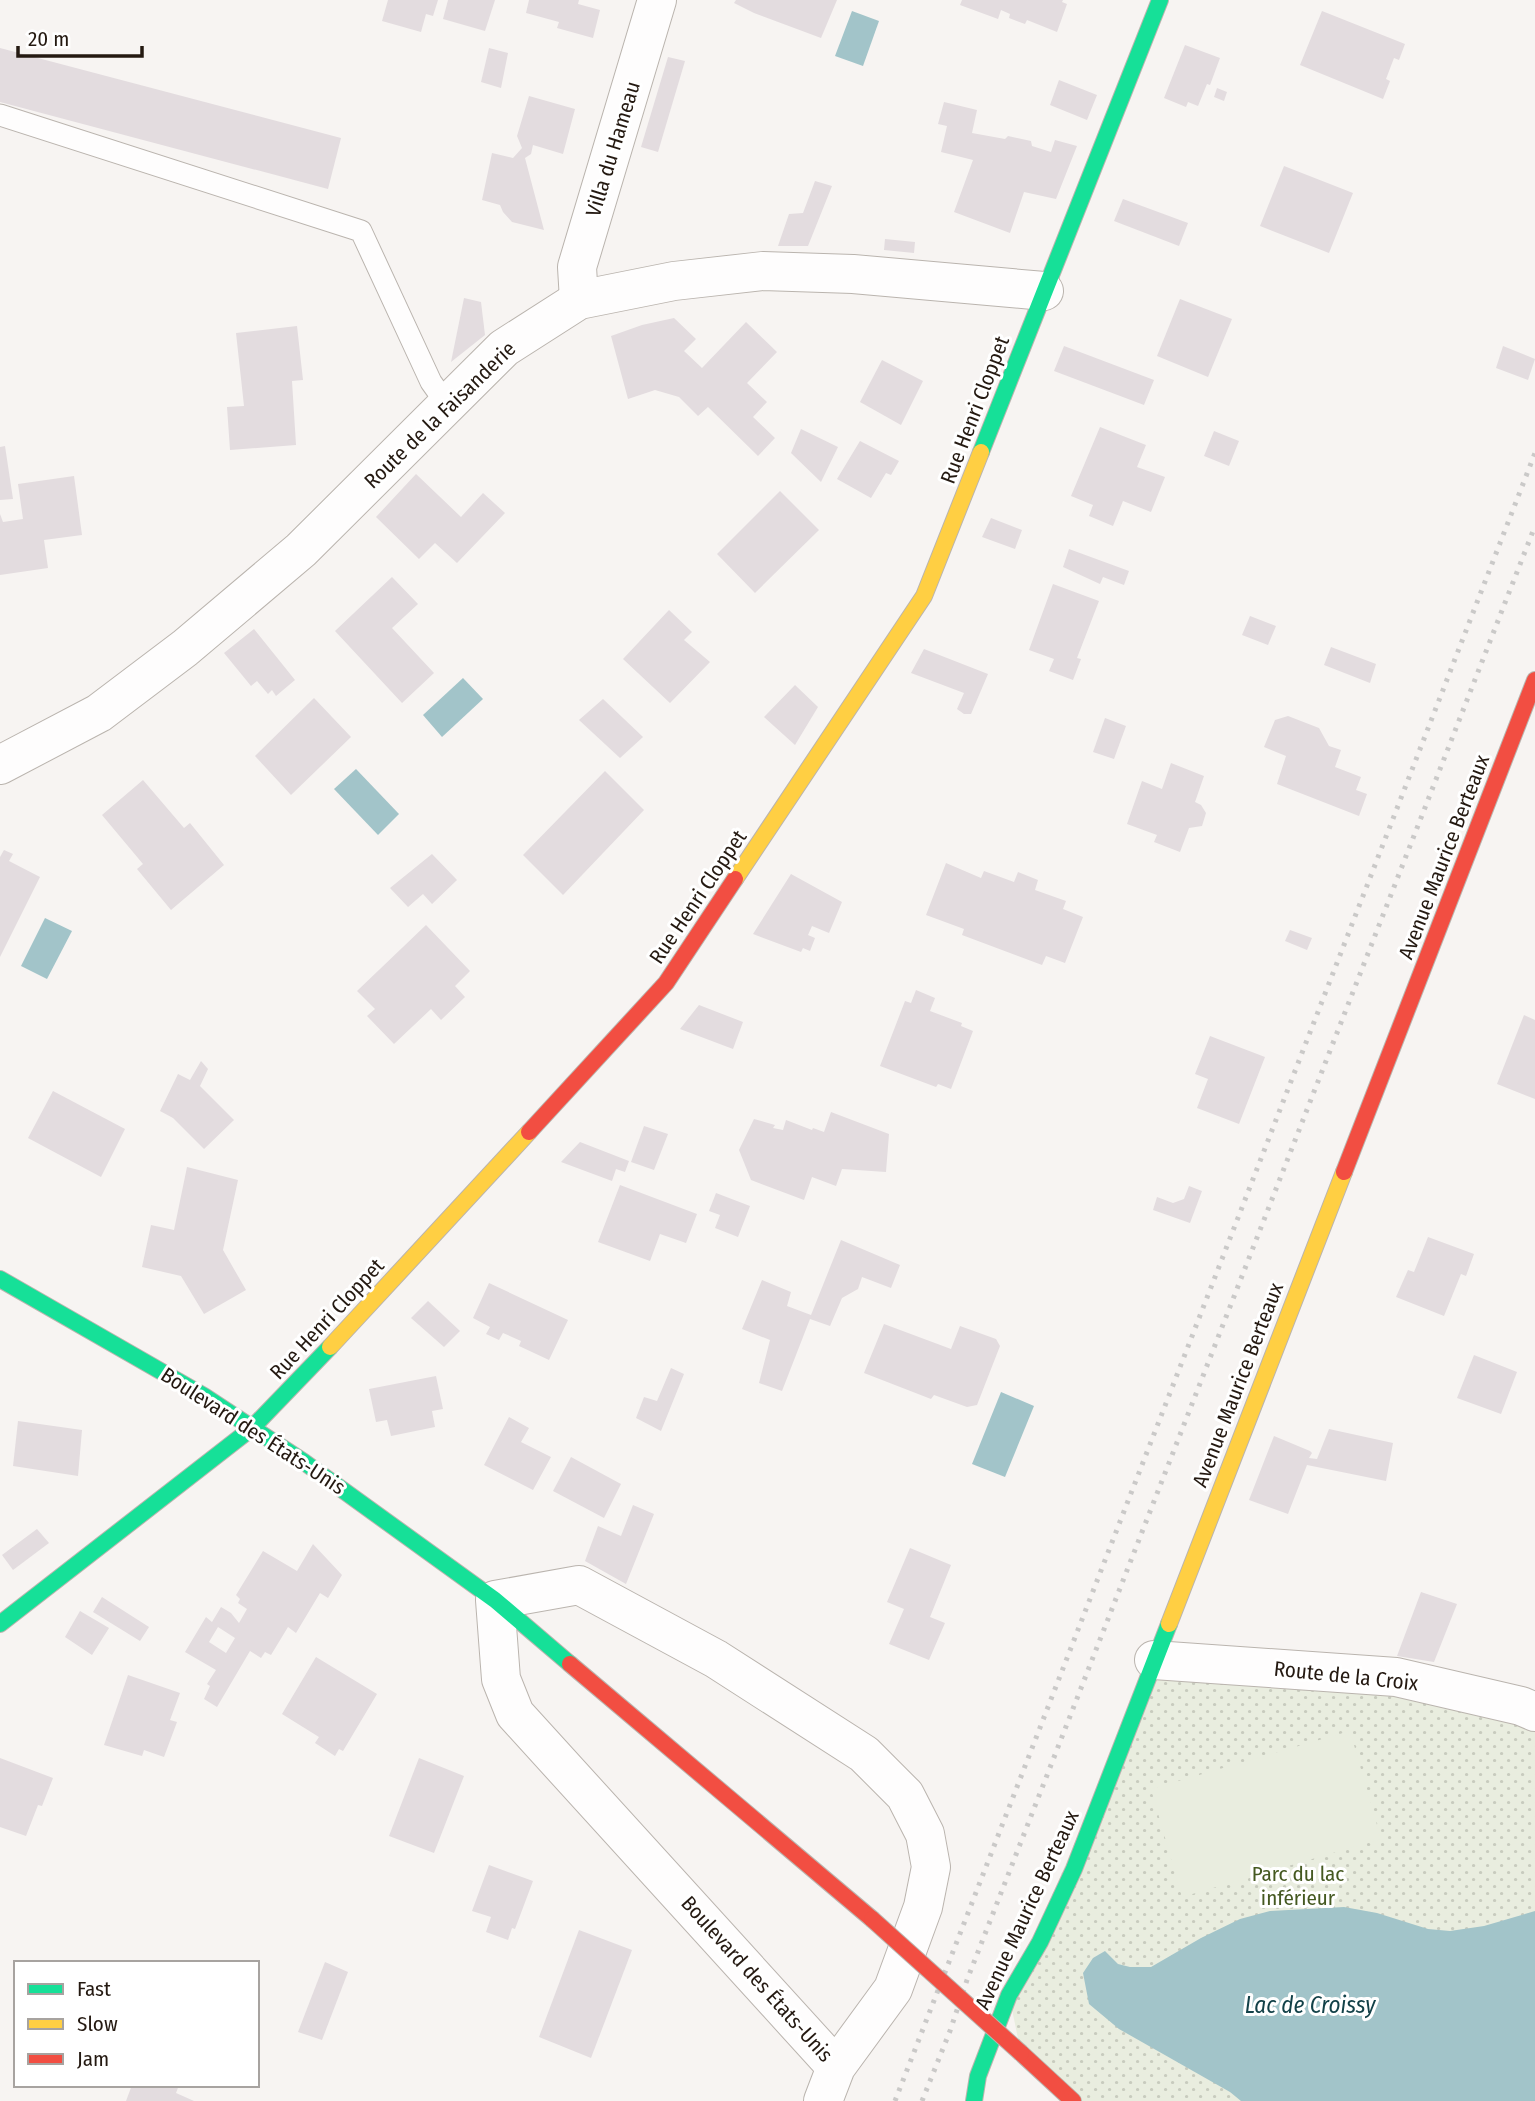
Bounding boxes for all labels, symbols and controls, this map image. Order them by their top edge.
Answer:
scale bar [18,14,142,58]
text: 20 m [28,26,69,52]
street label: Villa du Hameau [580,78,646,220]
street label: Rue Henri Cloppet [935,332,1015,487]
street label: Route de la Faisanderie [359,336,521,494]
street label: Avenue Maurice Berteaux [1393,750,1495,963]
street label: Rue Henri Cloppet [644,825,752,969]
street label: Rue Henri Cloppet [264,1253,390,1385]
street label: Avenue Maurice Berteaux [1187,1278,1289,1491]
street label: Boulevard des États-Unis [156,1362,350,1500]
street label: Route de la Croix [1273,1655,1420,1697]
street label: Avenue Maurice Berteaux [969,1805,1085,2014]
park label: Parc du lac inférieur [1252,1861,1344,1911]
street label: Boulevard des États-Unis [676,1891,838,2067]
legend [14,1961,259,2087]
text: Fast [77,1976,111,2002]
water label: Lac de Croissy [1245,1991,1376,2019]
text: Slow [77,2011,118,2037]
text: Jam [77,2046,109,2072]

